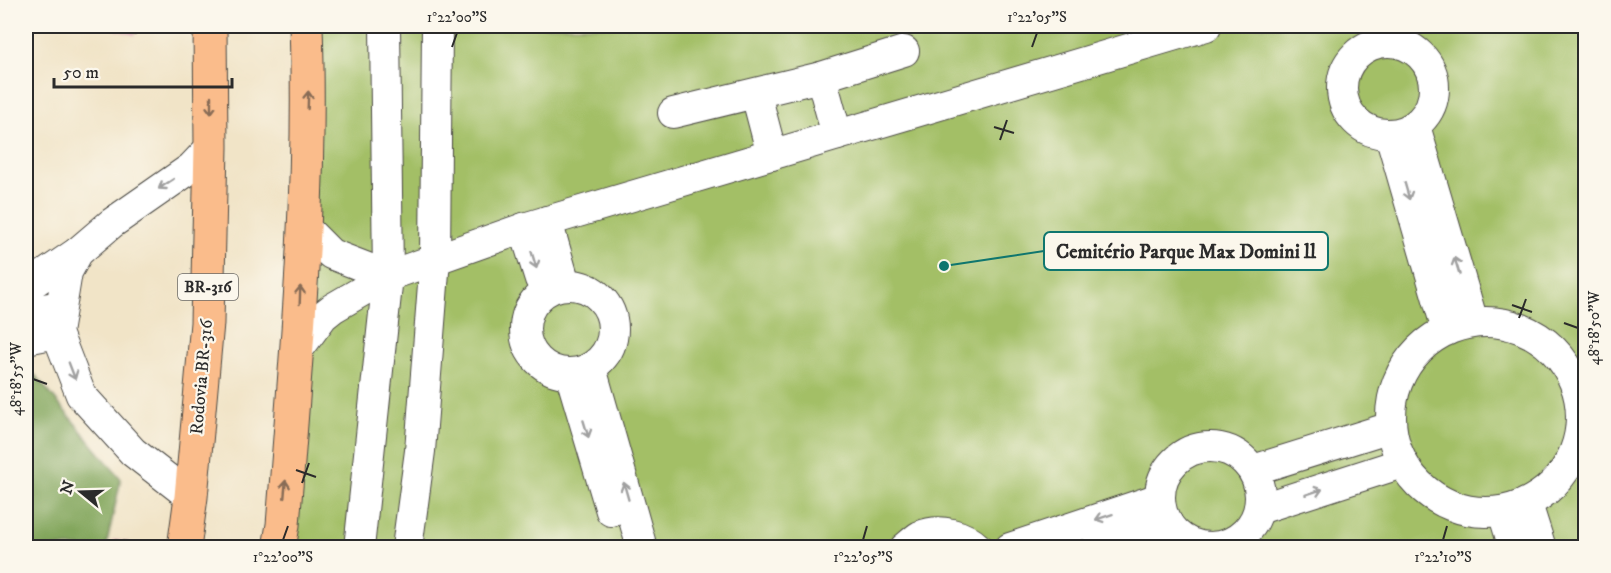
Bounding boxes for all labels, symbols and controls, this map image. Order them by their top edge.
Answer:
text: 1°22'00"S [427,8,487,27]
text: 1°22'05"S [1007,8,1067,27]
scale bar [54,51,232,89]
text: 50 m [63,62,99,84]
one-way arrow [302,91,314,111]
one-way arrow [205,94,217,114]
one-way arrow [159,178,175,190]
one-way arrow [1402,181,1413,200]
callout: Cemitério Parque Max Domini ll [1044,232,1328,270]
text: Cemitério Parque Max Domini ll [1056,240,1317,265]
one-way arrow [529,250,540,269]
one-way arrow [1451,257,1462,276]
road number: BR-316 [178,274,238,300]
one-way arrow [295,285,306,305]
text: 48°18'50"W [1585,290,1604,365]
street label: Rodovia BR-316 [186,318,218,436]
text: 48°18'55"W [7,342,26,416]
one-way arrow [67,361,78,380]
one-way arrow [581,419,592,438]
north arrow [51,462,111,522]
text: N [56,478,79,497]
one-way arrow [280,480,291,500]
one-way arrow [620,482,631,501]
one-way arrow [1304,485,1323,496]
one-way arrow [1095,512,1114,523]
text: 1°22'00"S [253,548,313,567]
text: 1°22'05"S [833,548,893,567]
text: 1°22'10"S [1414,548,1472,567]

